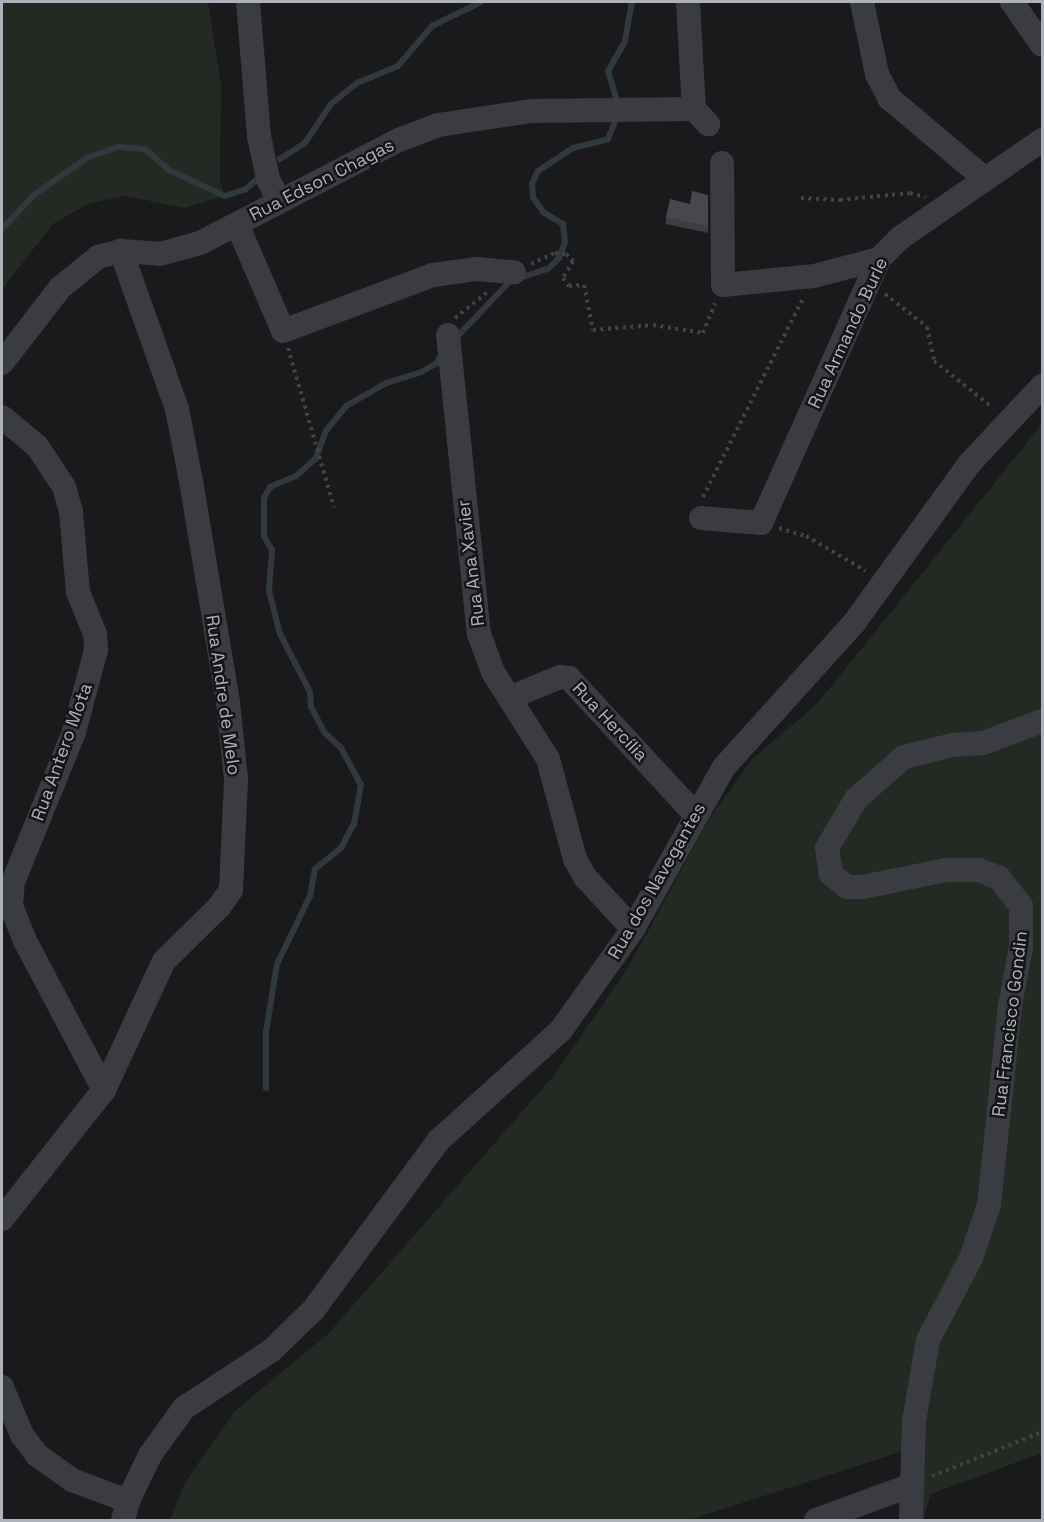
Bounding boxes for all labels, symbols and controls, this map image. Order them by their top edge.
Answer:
street label: Rua Edson Chagas [246,134,398,226]
street label: Rua Armando Burle [803,254,893,412]
street label: Rua Ana Xavier [453,498,489,628]
street label: Rua Andre de Melo [201,613,245,777]
street label: Rua Hercília [568,678,652,766]
street label: Rua Antero Mota [27,680,97,824]
street label: Rua dos Navegantes [603,799,711,963]
street label: Rua Francisco Gondin [988,930,1032,1118]

